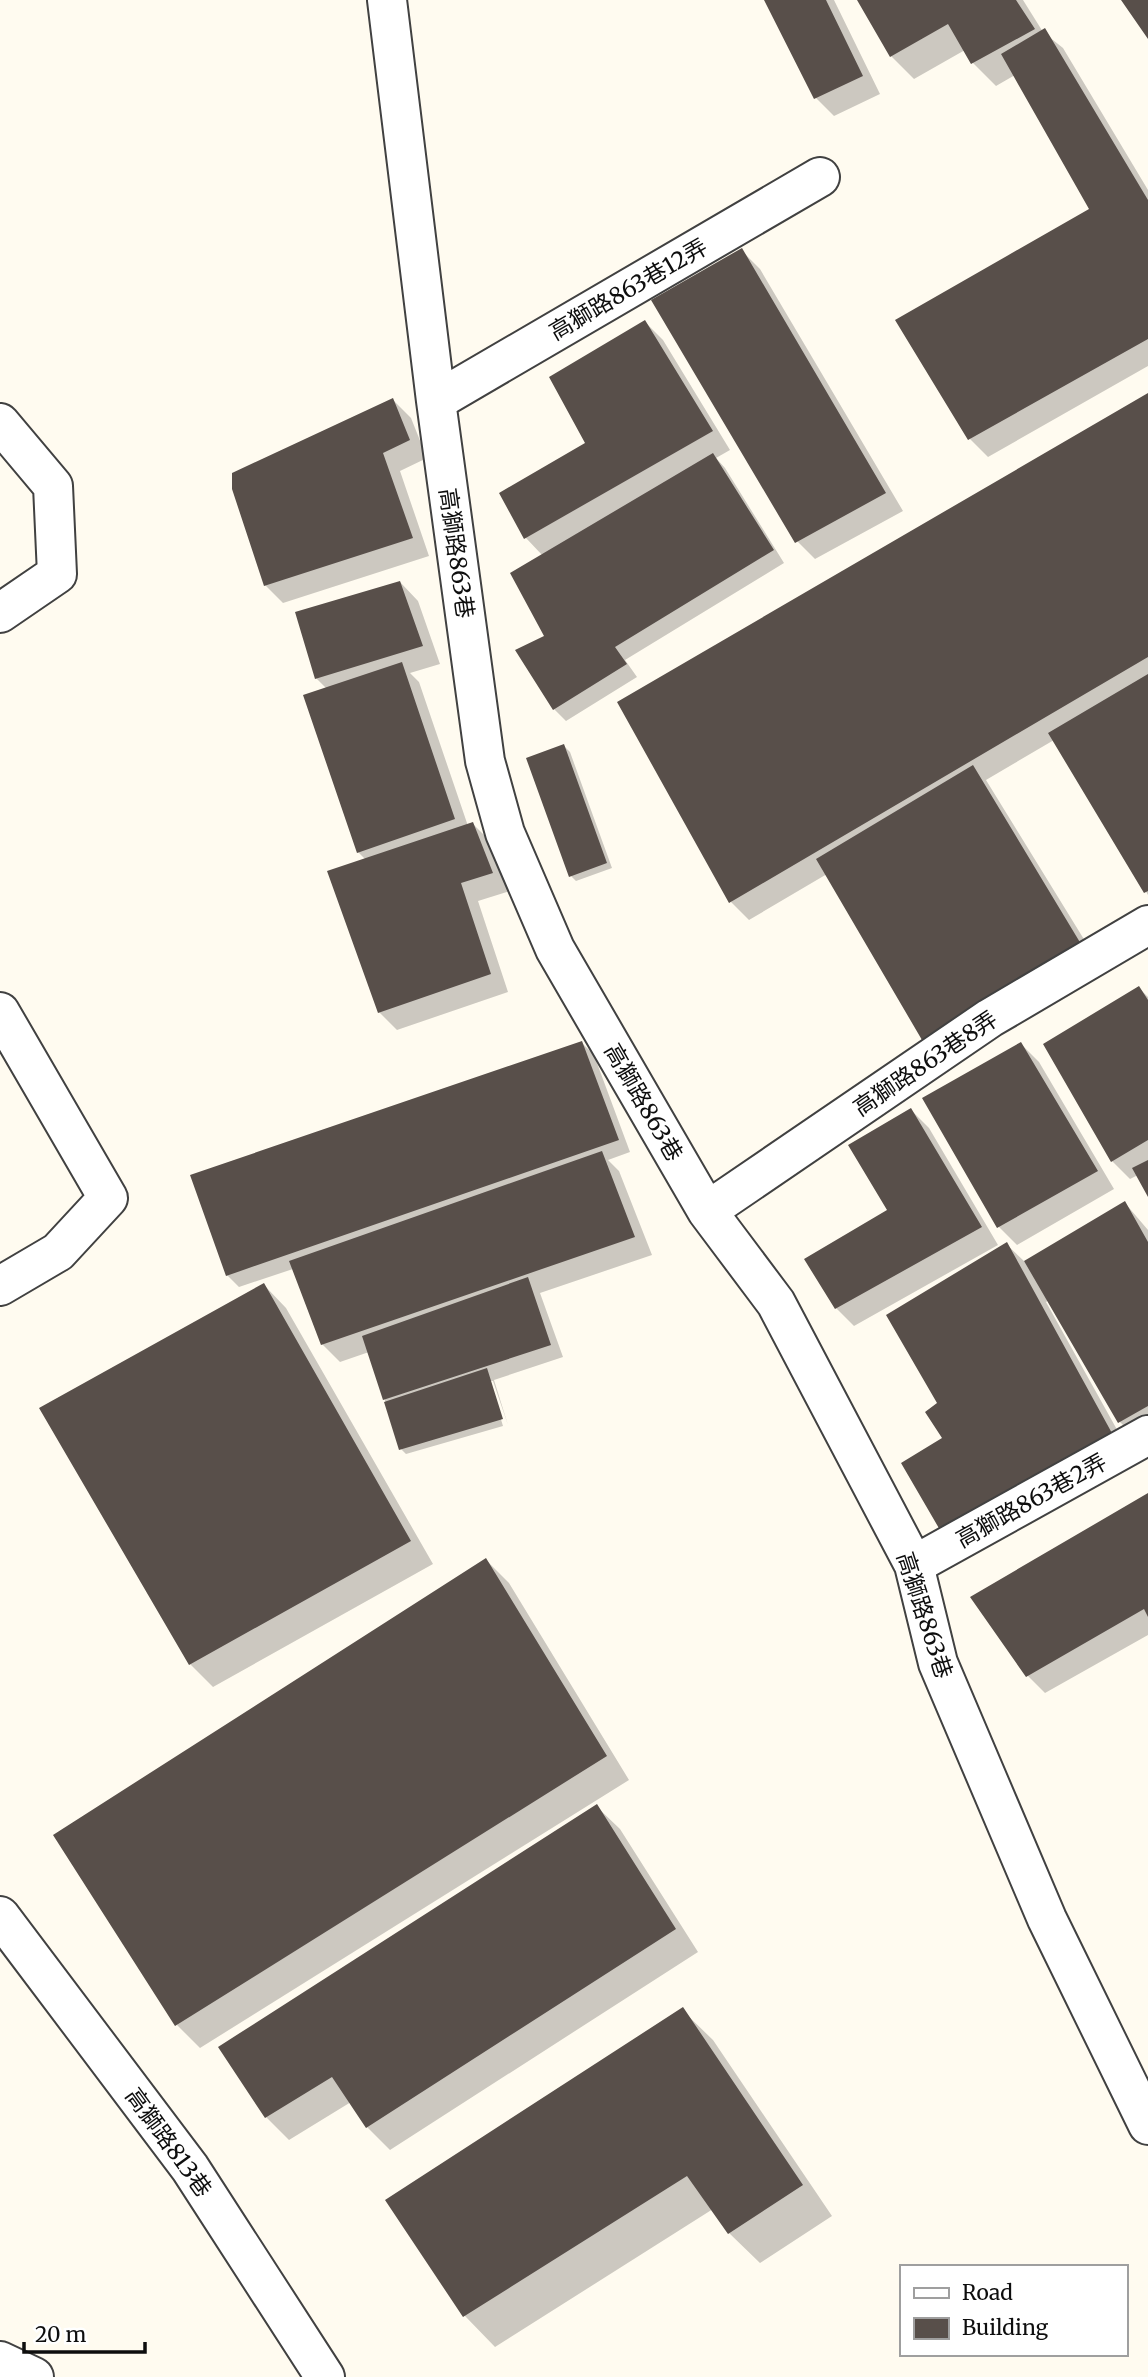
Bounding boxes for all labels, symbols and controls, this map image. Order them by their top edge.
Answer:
street label: 高獅路863巷12弄 [544,232,712,346]
street label: 高獅路863巷 [434,486,480,620]
street label: 高獅路863巷8弄 [847,1004,1003,1122]
street label: 高獅路863巷 [599,1038,689,1166]
street label: 高獅路863巷2弄 [951,1447,1111,1553]
street label: 高獅路863巷 [891,1548,959,1682]
street label: 高獅路813巷 [120,2082,218,2202]
legend [900,2265,1127,2356]
text: Road [962,2279,1013,2306]
scale bar [24,2310,145,2354]
text: Building [962,2314,1049,2341]
text: 20 m [35,2321,87,2348]

